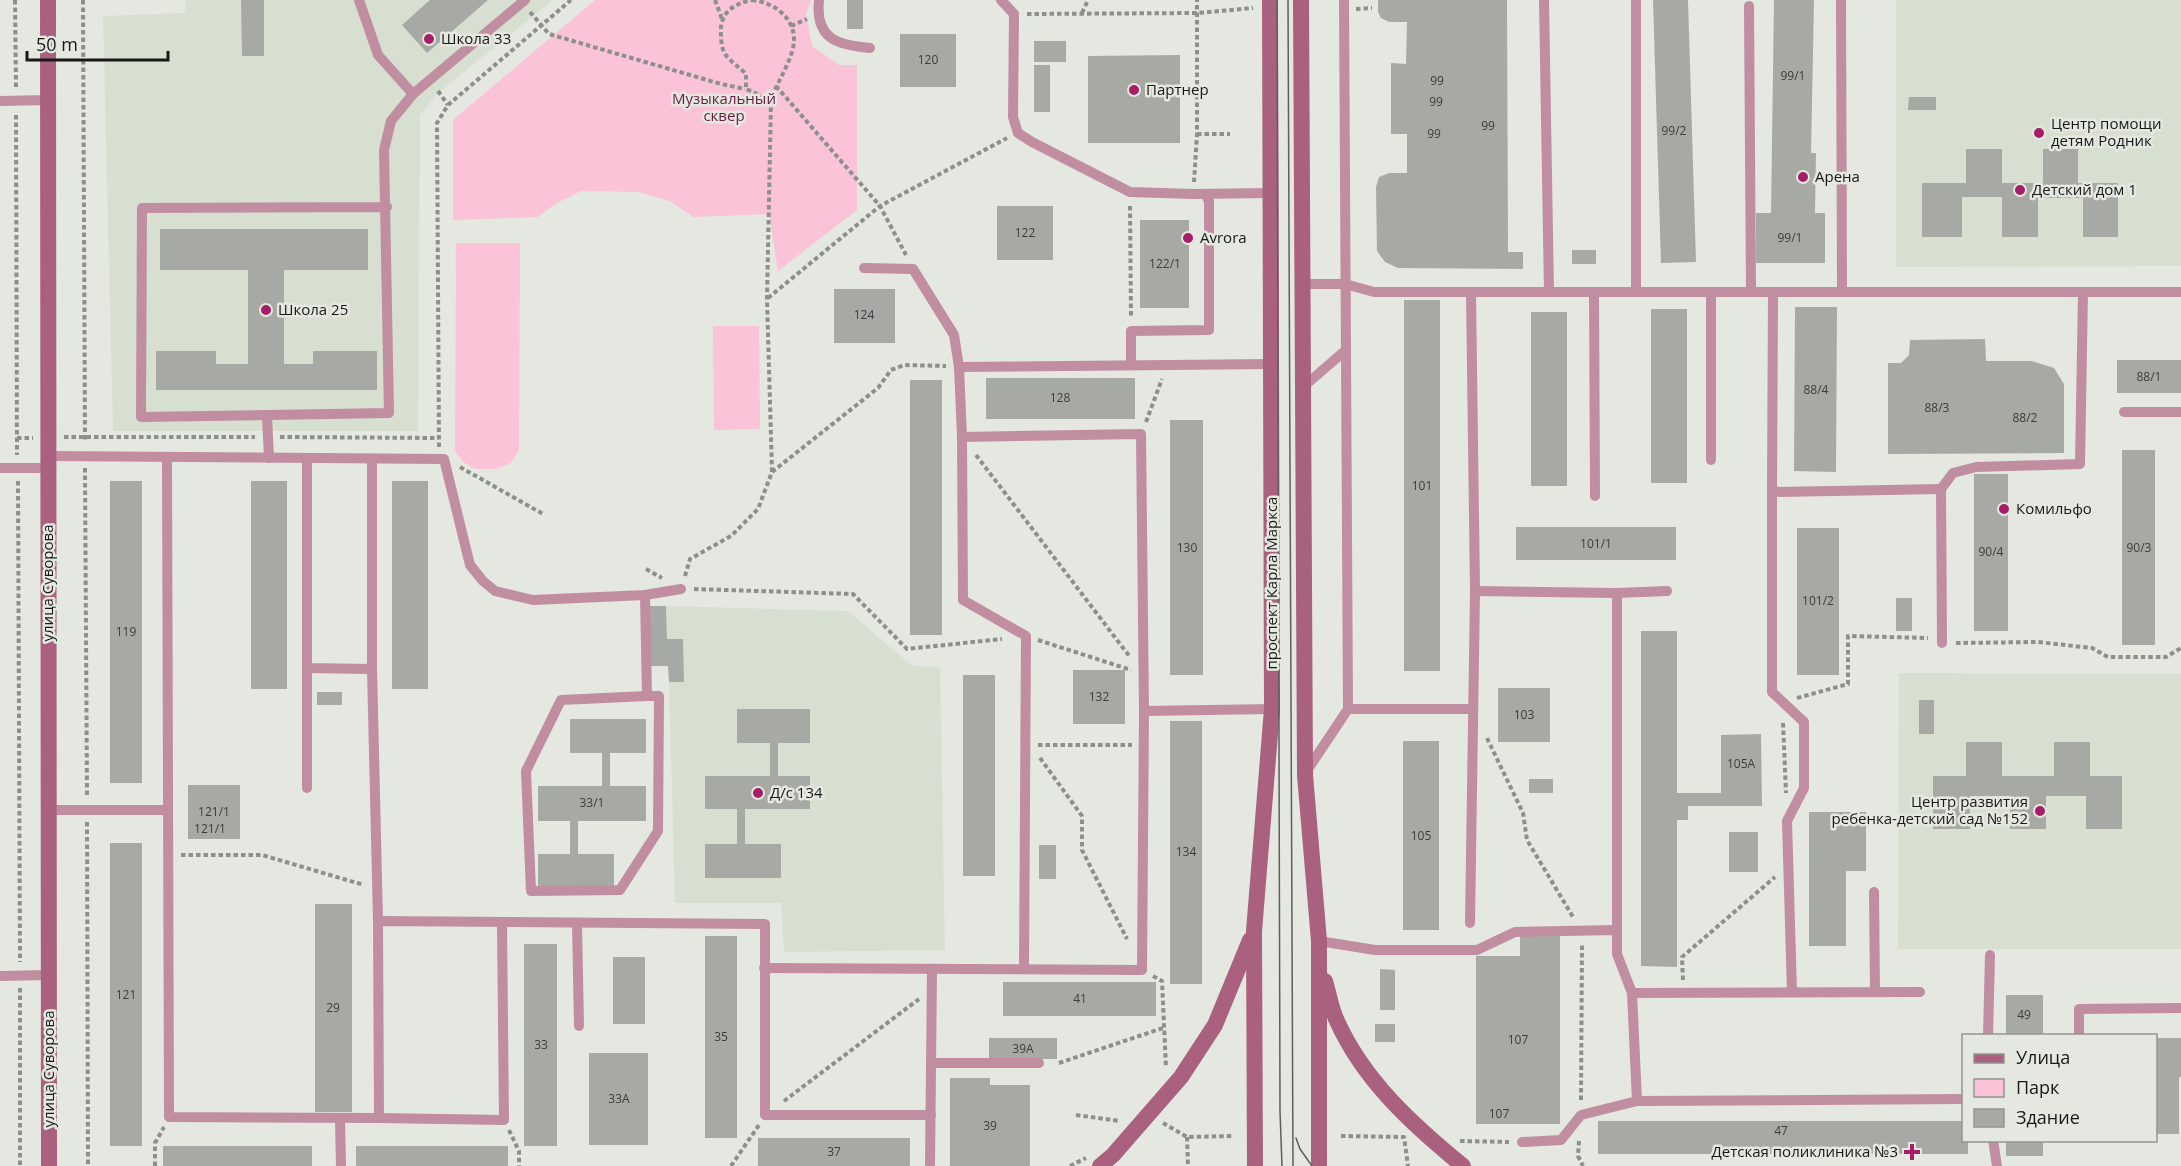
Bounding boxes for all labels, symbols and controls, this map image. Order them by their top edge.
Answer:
scale bar [27,24,168,62]
place label: Школа 33 [441,28,511,48]
text: 50 m [36,32,78,56]
marker: Школа 33 [422,32,436,46]
house number: 120 [918,51,938,68]
house number: 99/1 [1781,67,1805,84]
house number: 99 [1430,72,1444,89]
place label: Партнер [1146,79,1209,99]
marker: Партнер [1127,83,1141,97]
park label: Музыкальный сквер [672,88,776,125]
house number: 99 [1429,93,1443,110]
place label: Центр помощи детям Родник [2051,113,2161,150]
house number: 99 [1481,117,1495,134]
house number: 99/2 [1662,122,1687,139]
house number: 99 [1427,125,1441,142]
marker: Центр помощи детям Родник [2032,126,2046,140]
place label: Арена [1815,166,1860,186]
marker: Арена [1796,170,1810,184]
place label: Детский дом 1 [2032,179,2137,199]
marker: Детский дом 1 [2013,183,2027,197]
house number: 122 [1015,224,1035,241]
place label: Avrora [1200,227,1247,247]
house number: 99/1 [1778,229,1802,246]
marker: Avrora [1181,231,1195,245]
house number: 122/1 [1149,255,1181,272]
place label: Школа 25 [278,299,348,319]
marker: Школа 25 [259,303,273,317]
house number: 124 [854,306,874,323]
house number: 88/1 [2137,368,2161,385]
house number: 88/4 [1804,381,1829,398]
house number: 128 [1050,389,1070,406]
house number: 88/3 [1925,399,1950,416]
house number: 88/2 [2013,409,2038,426]
house number: 101 [1412,477,1432,494]
street label: проспект Карла Маркса [1261,497,1281,669]
place label: Комильфо [2016,498,2092,518]
marker: Комильфо [1997,502,2011,516]
street label: улица Суворова [37,524,57,642]
house number: 101/1 [1580,535,1612,552]
house number: 130 [1177,539,1197,556]
house number: 90/3 [2127,539,2152,556]
house number: 90/4 [1979,543,2004,560]
house number: 101/2 [1802,592,1834,609]
house number: 119 [116,623,136,640]
house number: 132 [1089,688,1109,705]
house number: 103 [1514,706,1534,723]
house number: 105А [1727,755,1755,772]
place label: Д/с 134 [770,782,823,802]
marker: Д/с 134 [751,786,765,800]
place label: Центр развития ребенка-детский сад №152 [1832,791,2028,828]
house number: 33/1 [580,794,604,811]
house number: 121/1 [198,803,230,820]
marker: Центр развития ребенка-детский сад №152 [2033,804,2047,818]
house number: 121/1 [194,820,226,837]
house number: 105 [1411,827,1431,844]
house number: 134 [1176,843,1196,860]
house number: 121 [116,986,136,1003]
house number: 41 [1073,990,1087,1007]
house number: 29 [326,999,340,1016]
house number: 49 [2017,1006,2031,1023]
street label: улица Суворова [38,1010,58,1128]
house number: 35 [714,1028,728,1045]
house number: 107 [1508,1031,1528,1048]
legend [1962,1034,2157,1142]
house number: 33 [534,1036,548,1053]
house number: 39А [1012,1040,1034,1057]
text: Улица [2016,1045,2070,1069]
text: Парк [2016,1075,2060,1099]
house number: 33А [608,1090,630,1107]
house number: 107 [1489,1105,1509,1122]
text: Здание [2016,1105,2080,1129]
house number: 39 [983,1117,997,1134]
house number: 47 [1774,1122,1788,1139]
place label: Детская поликлиника №3 [1712,1141,1898,1161]
house number: 37 [827,1143,841,1160]
marker: Детская поликлиника №3 [1903,1143,1921,1161]

